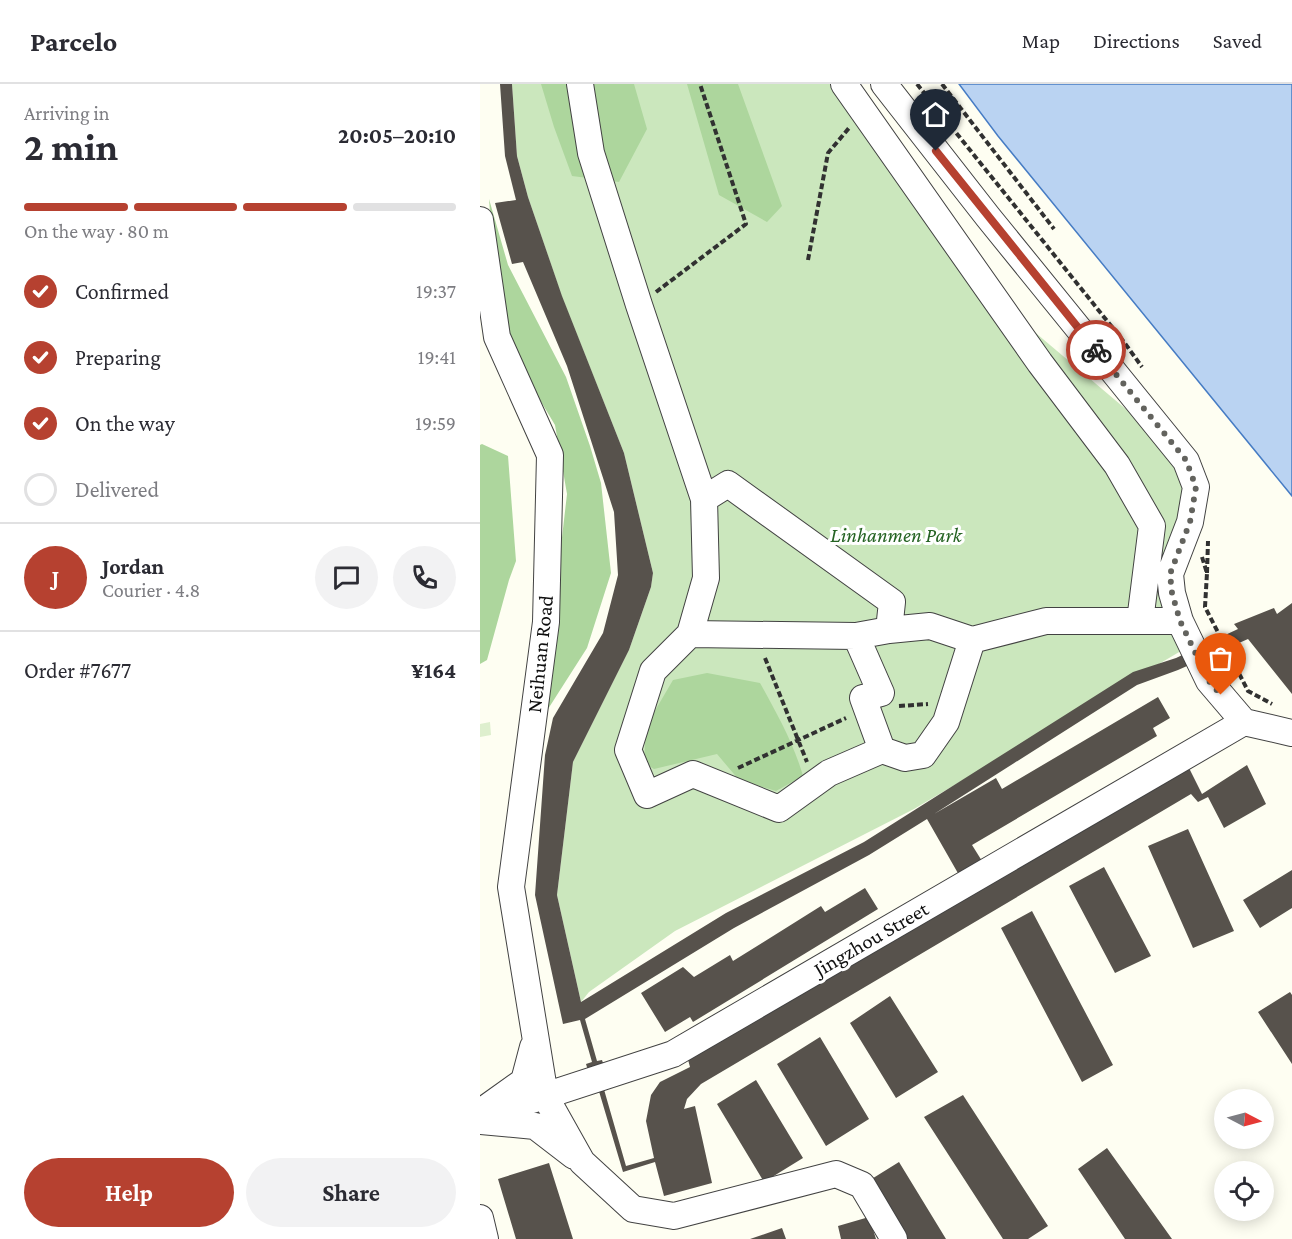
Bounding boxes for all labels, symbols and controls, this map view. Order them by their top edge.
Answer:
text: Parcelo [30,26,117,57]
text: Map [1022,29,1060,53]
text: Directions [1093,29,1180,53]
text: Saved [1213,29,1262,53]
pin [910,89,961,151]
icon: home [919,98,952,131]
text: Arriving in [24,102,109,124]
text: 20:05–20:10 [338,123,456,148]
text: 2 min [24,125,118,168]
text: On the way · 80 m [24,220,169,242]
icon: check [24,275,57,308]
text: Confirmed [75,279,169,304]
text: 19:37 [416,280,456,302]
courier [1066,320,1126,380]
icon: bike [1080,334,1113,367]
icon: check [24,341,57,374]
text: Preparing [75,345,161,370]
text: 19:41 [418,346,456,368]
icon: check [24,407,57,440]
text: On the way [75,411,175,436]
text: 19:59 [415,412,456,434]
text: Delivered [75,477,159,502]
park label: Linhanmen Park [830,523,963,547]
button: chat [315,546,378,609]
button: phone [393,546,456,609]
text: Jordan [102,554,164,579]
text: J [52,565,59,590]
text: Courier · 4.8 [102,579,200,601]
street label: Neihuan Road [522,594,558,714]
pin [1195,633,1246,695]
icon: bag [1204,642,1237,675]
text: Order #7677 [24,658,131,683]
text: ¥164 [411,658,456,683]
street label: Jingzhou Street [808,896,933,982]
north arrow [1214,1089,1274,1149]
map controls [1214,1089,1274,1221]
button: Help [24,1158,234,1227]
button: Share [246,1158,456,1227]
button: locate [1214,1161,1274,1221]

